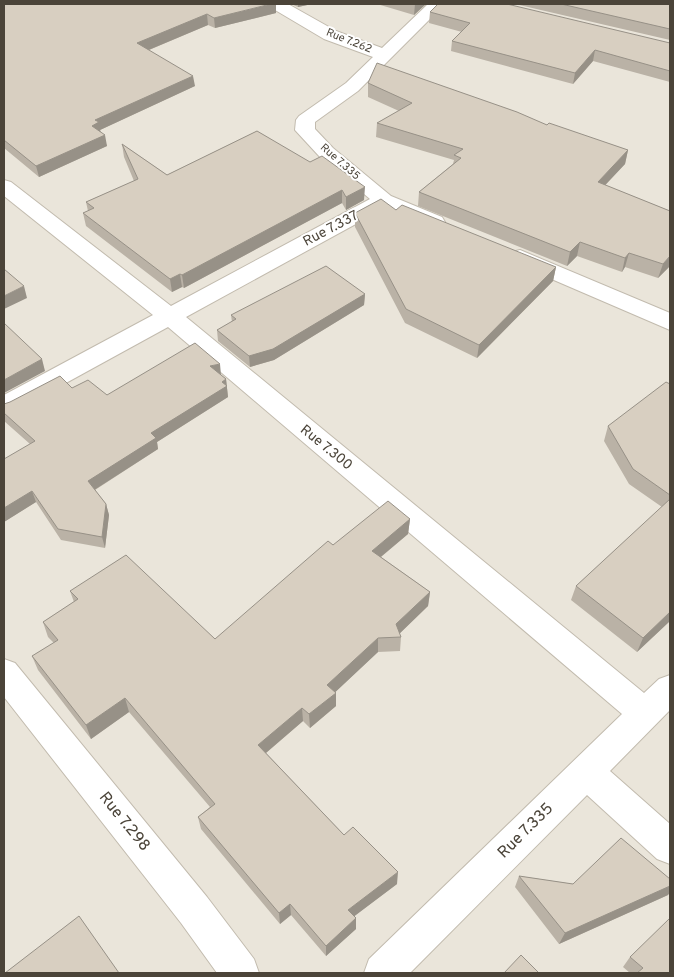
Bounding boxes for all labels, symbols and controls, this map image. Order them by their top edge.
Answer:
street label: Rue 7.262 [324,25,374,57]
street label: Rue 7.335 [317,141,363,183]
street label: Rue 7.337 [300,207,362,251]
street label: Rue 7.300 [296,422,356,474]
street label: Rue 7.298 [94,788,154,856]
street label: Rue 7.335 [494,799,558,863]

